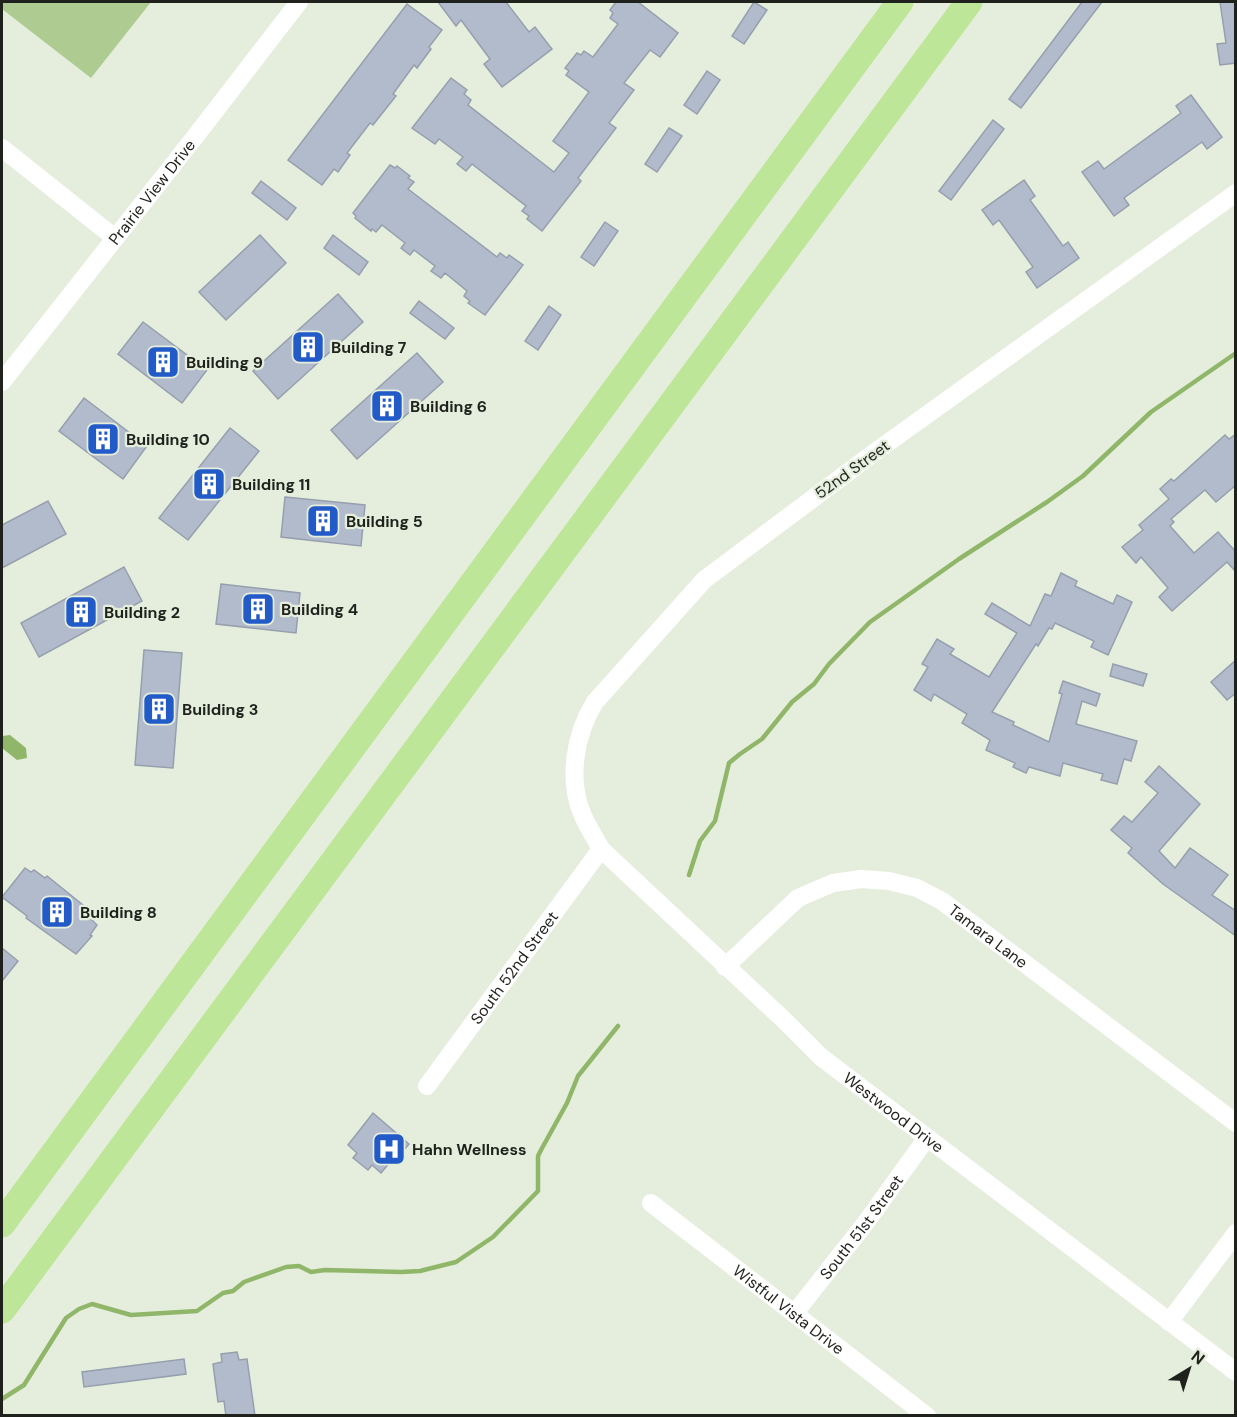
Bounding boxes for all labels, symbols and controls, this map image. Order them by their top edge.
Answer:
street label: Prairie View Drive [104,135,200,249]
building icon: Building 7 [290,329,326,365]
place label: Building 7 [331,337,407,358]
building icon: Building 9 [145,344,181,380]
place label: Building 9 [186,352,263,373]
building icon: Building 6 [369,388,405,424]
place label: Building 6 [410,396,487,417]
building icon: Building 10 [85,421,121,457]
place label: Building 10 [126,429,210,450]
street label: 52nd Street [811,435,894,504]
building icon: Building 11 [191,466,227,502]
place label: Building 11 [232,474,310,495]
building icon: Building 5 [305,503,341,539]
place label: Building 5 [346,511,423,532]
building icon: Building 4 [240,591,276,627]
building icon: Building 2 [63,594,99,630]
place label: Building 4 [281,599,358,620]
place label: Building 2 [104,602,180,623]
building icon: Building 3 [141,691,177,727]
place label: Building 3 [182,699,258,720]
building icon: Building 8 [39,894,75,930]
street label: Tamara Lane [944,900,1032,973]
place label: Building 8 [80,902,157,923]
street label: South 52nd Street [466,907,563,1029]
street label: Westwood Drive [839,1068,948,1157]
hospital icon: Hahn Wellness [371,1131,407,1167]
place label: Hahn Wellness [412,1139,526,1160]
street label: South 51st Street [815,1171,908,1284]
street label: Wistful Vista Drive [729,1260,848,1359]
north arrow [1159,1339,1219,1399]
text: N [1187,1346,1209,1369]

